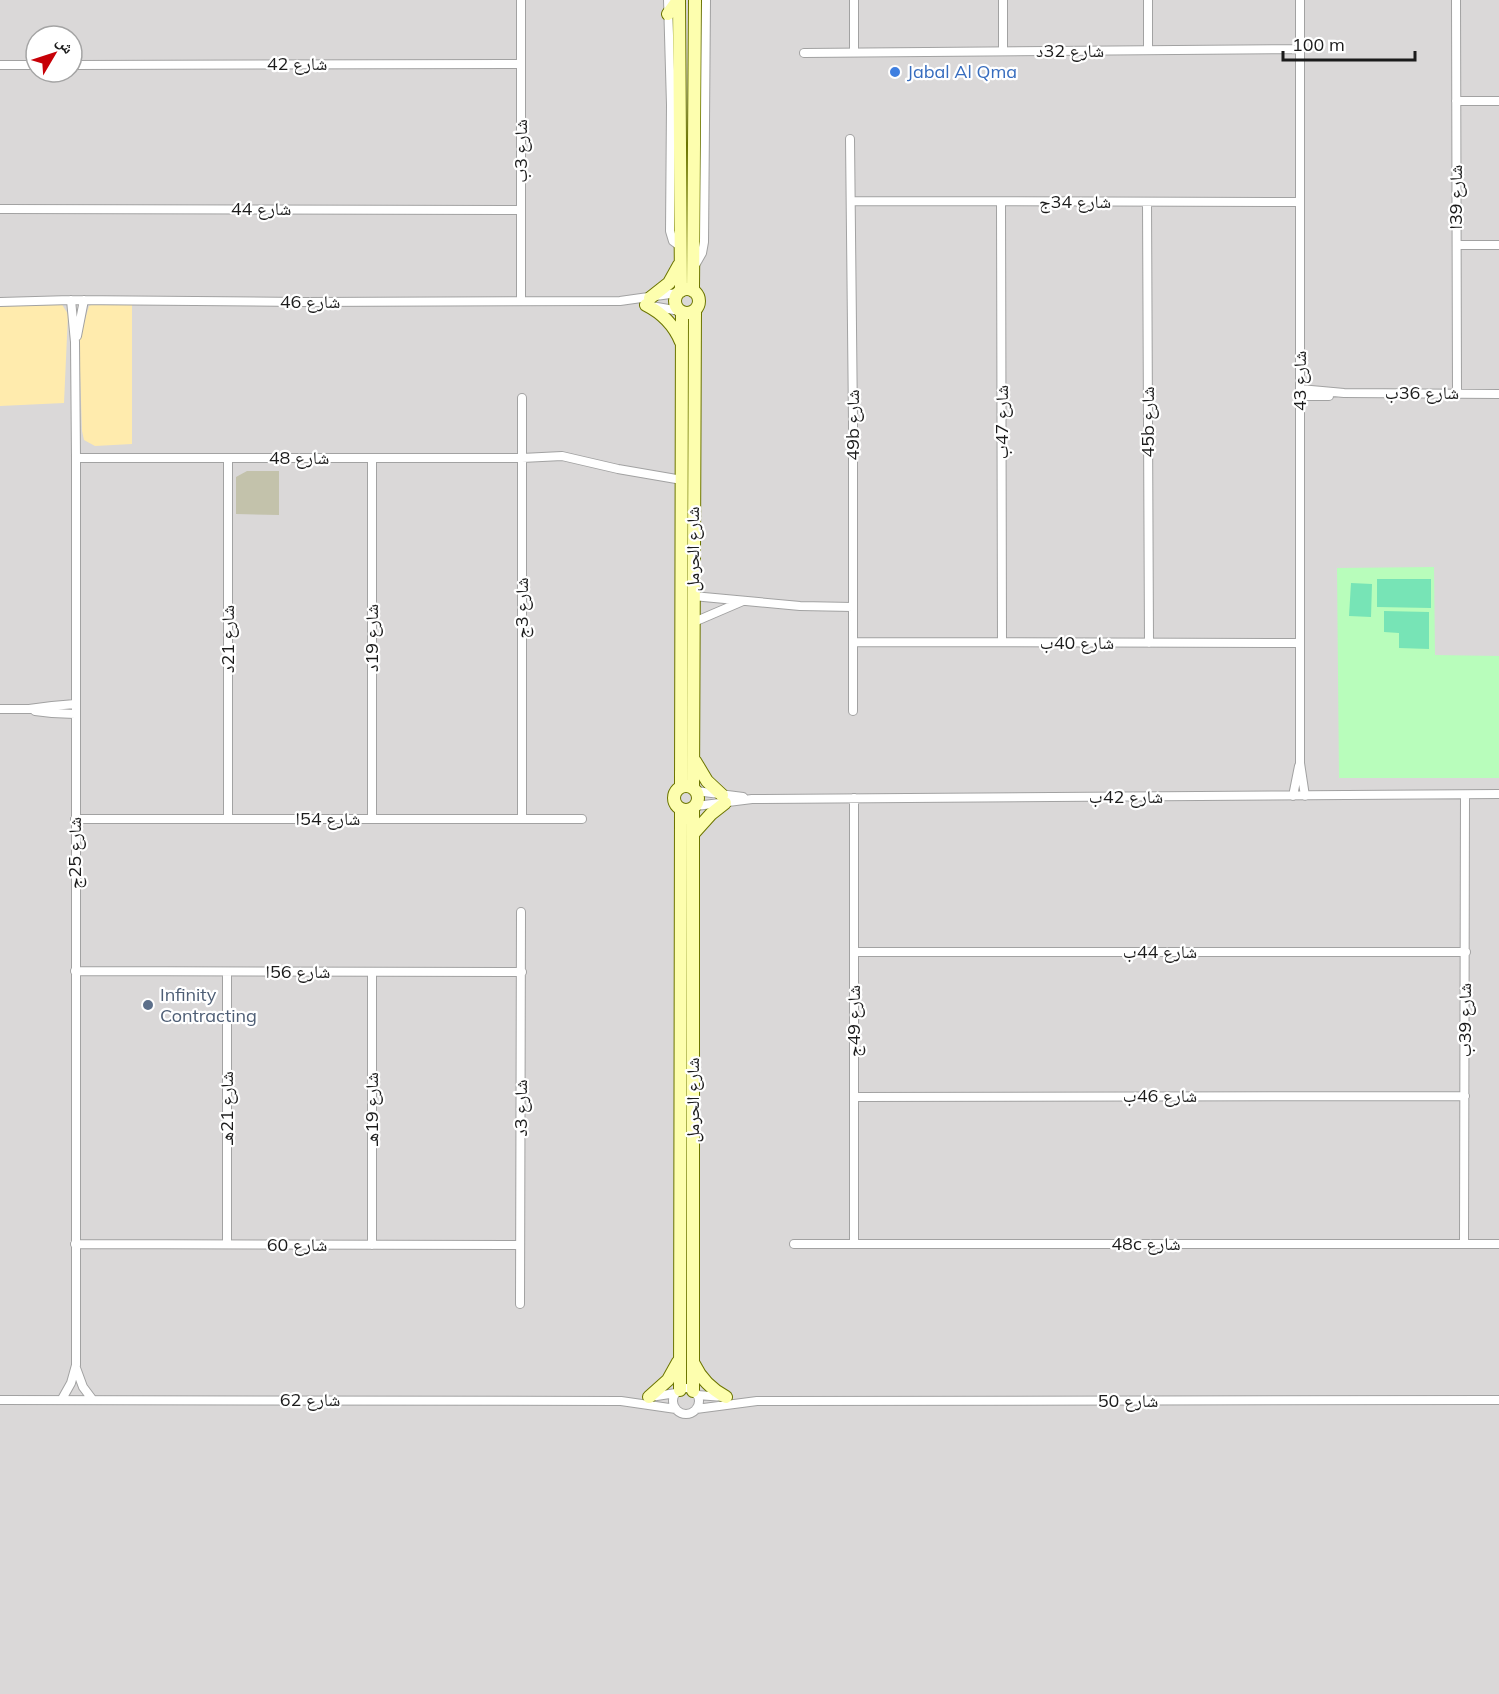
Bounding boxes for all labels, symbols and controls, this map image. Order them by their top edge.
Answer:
north arrow [24,24,84,84]
scale bar [1283,24,1415,62]
text: ش [53,32,79,57]
text: 100 m [1292,33,1345,56]
street label: شارع 32د [1036,39,1104,62]
street label: شارع 42 [267,52,327,75]
place label: Jabal Al Qma [907,60,1017,83]
marker: Jabal Al Qma [888,65,902,79]
street label: شارع 3ب [509,119,532,183]
street label: شارع 39ا [1444,165,1467,229]
street label: شارع 34ج [1039,190,1111,214]
street label: شارع 44 [231,197,291,220]
street label: شارع 46 [280,290,340,313]
street label: شارع 43 [1288,351,1311,411]
street label: شارع 36ب [1385,381,1459,404]
street label: شارع 47ب [990,385,1013,459]
street label: 45b شارع [1136,386,1159,458]
street label: 49b شارع [841,389,864,461]
street label: شارع 48 [269,446,329,469]
street label: شارع الحرمل [681,506,704,592]
street label: شارع 3ج [510,577,534,639]
street label: شارع 19د [360,604,383,672]
street label: شارع 21د [216,605,239,673]
street label: شارع 40ب [1040,631,1114,654]
street label: شارع 42ب [1089,785,1163,808]
street label: شارع 54ا [296,807,360,830]
street label: شارع 25ج [63,817,87,889]
street label: شارع 44ب [1123,940,1197,963]
street label: شارع 56ا [266,960,330,983]
place label: Infinity Contracting [160,983,257,1027]
street label: شارع 39ب [1453,983,1476,1057]
street label: شارع 49ج [842,985,866,1057]
marker: Infinity Contracting [141,998,155,1012]
street label: شارع الحرمل [681,1057,704,1143]
street label: شارع 21هـ [215,1071,238,1146]
street label: شارع 19هـ [360,1072,383,1147]
street label: شارع 3د [509,1079,532,1137]
street label: شارع 46ب [1123,1084,1197,1107]
street label: 48c شارع [1111,1232,1181,1255]
street label: شارع 60 [267,1233,327,1256]
street label: شارع 62 [280,1388,340,1411]
street label: شارع 50 [1098,1389,1158,1412]

